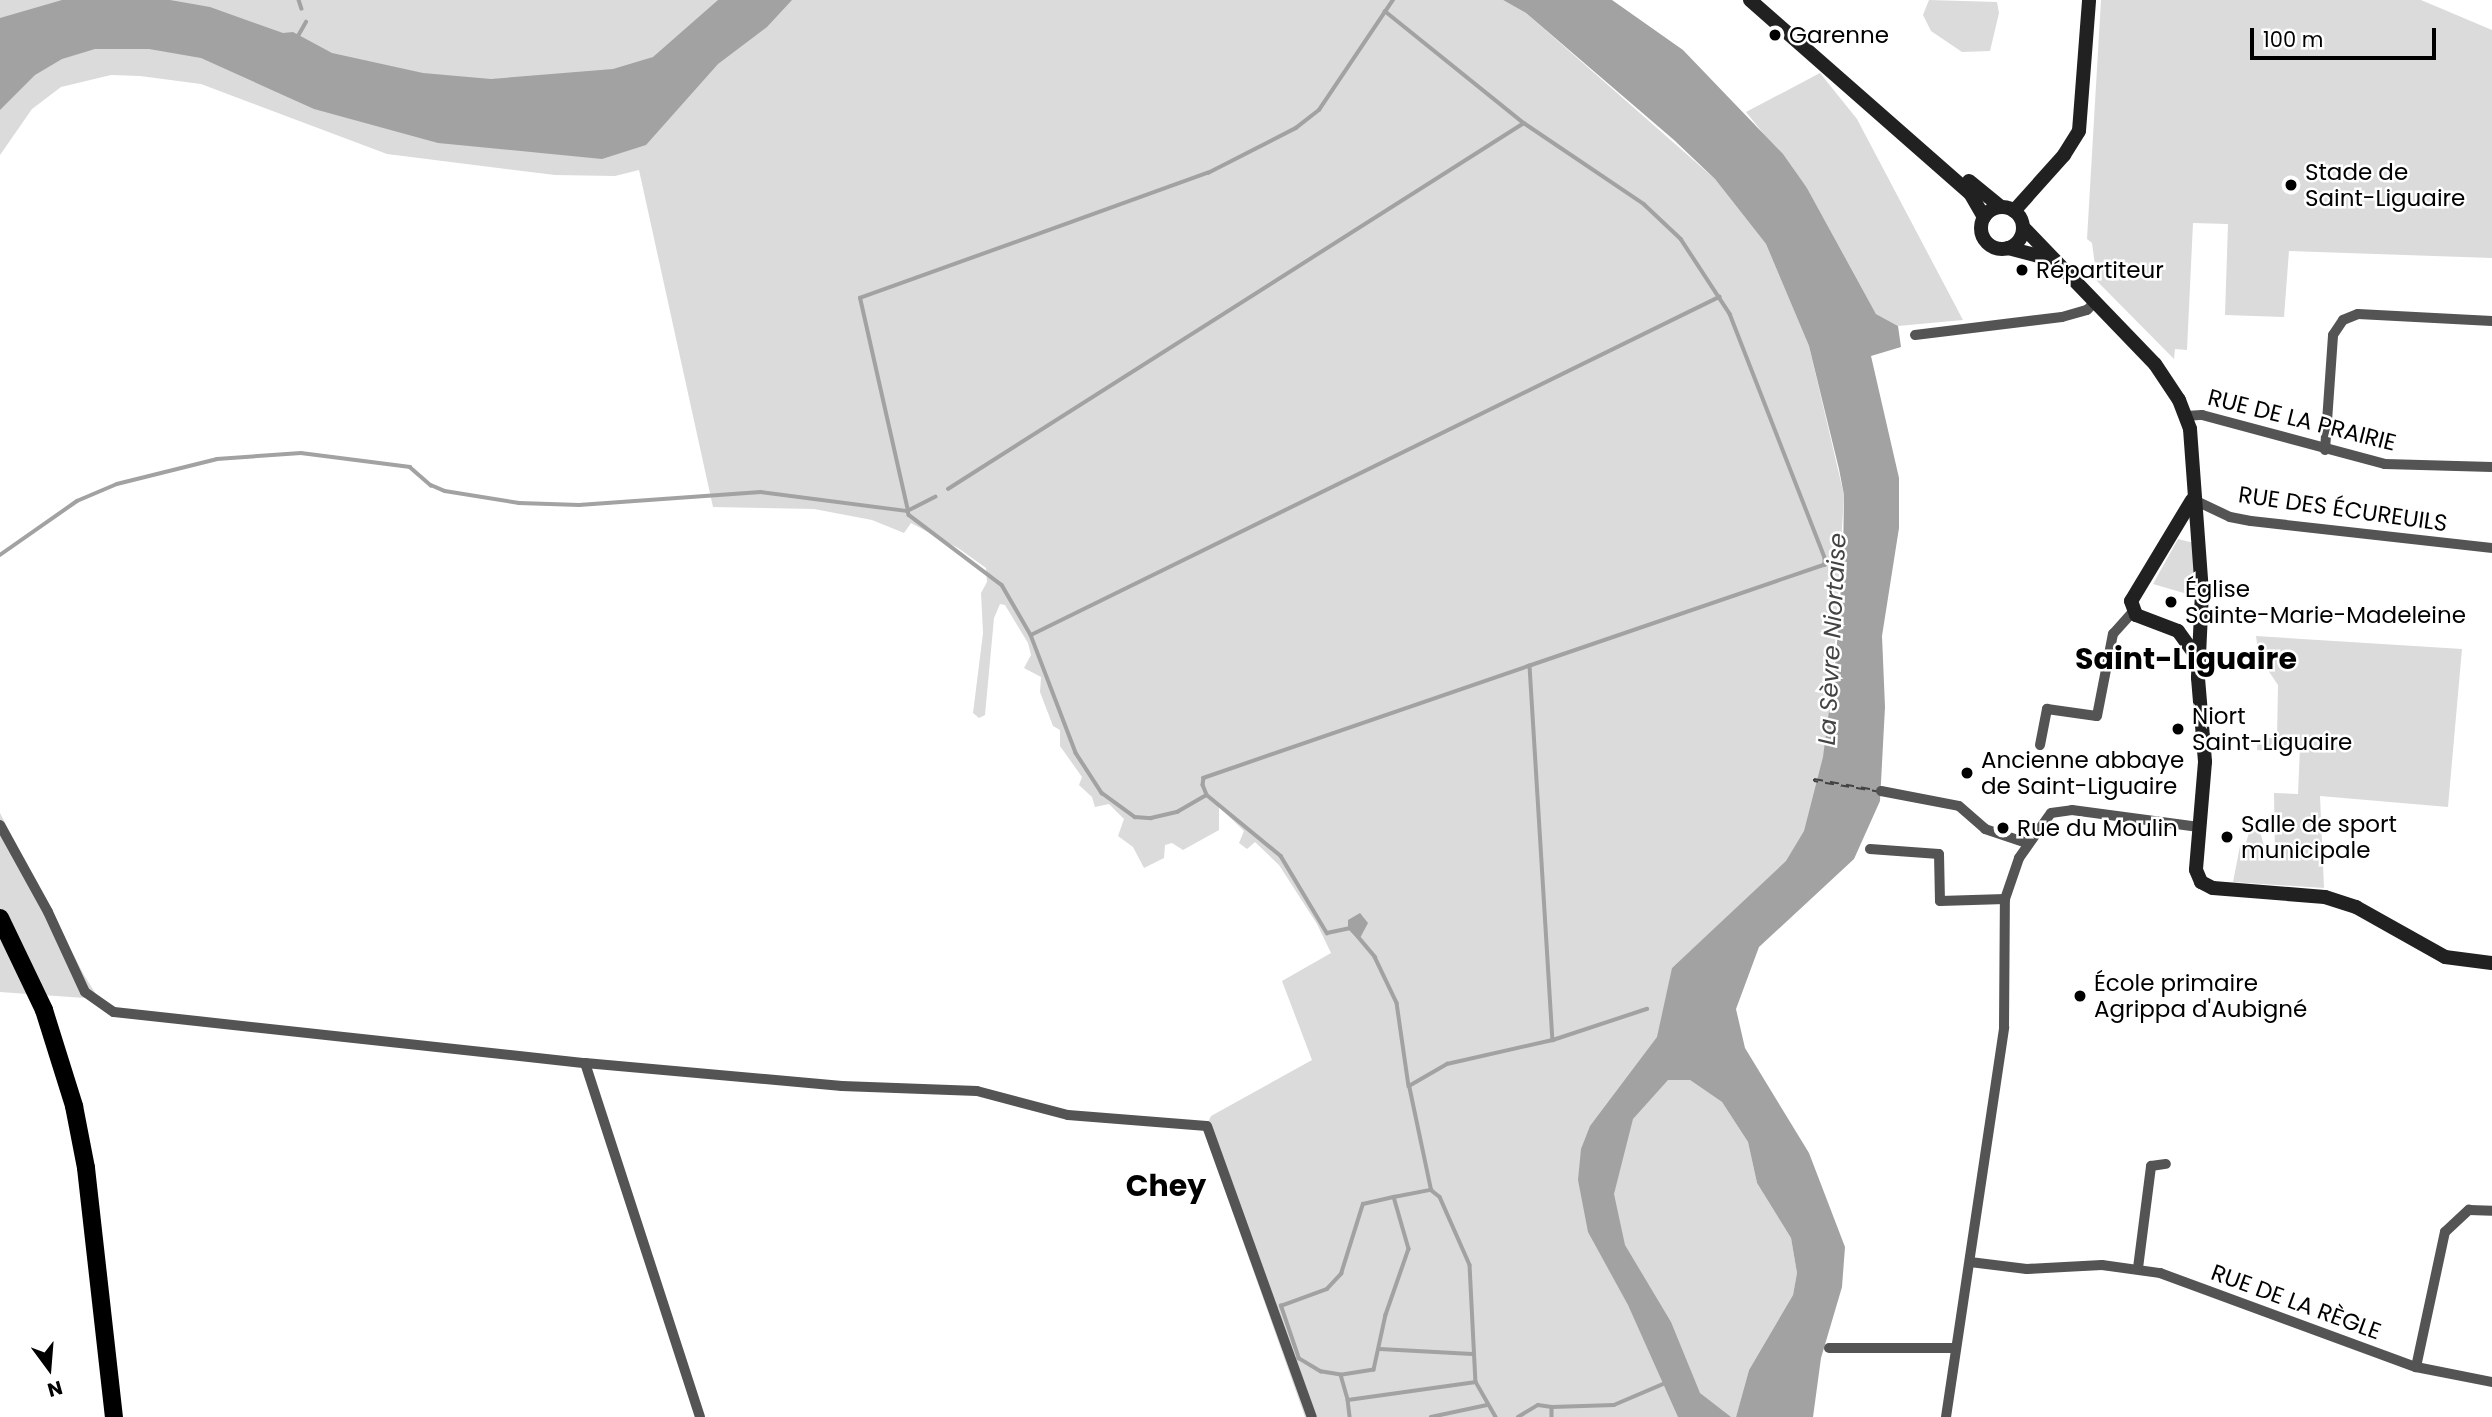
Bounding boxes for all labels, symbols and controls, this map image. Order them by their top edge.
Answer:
scale bar [2254,14,2440,58]
place label: Garenne [1789,21,1889,49]
text: 100 m [2263,25,2323,54]
marker: Garenne [1767,27,1783,43]
place label: Stade de Saint-Liguaire [2305,158,2465,212]
marker: Stade de Saint-Liguaire [2283,177,2299,193]
place label: Répartiteur [2036,256,2164,284]
marker: Répartiteur [2014,262,2030,278]
street label: RUE DE LA PRAIRIE [2205,383,2399,457]
street label: RUE DES ÉCUREUILS [2237,481,2449,537]
water label: La Sèvre Niortaise [1812,532,1852,746]
place label: Église Sainte-Marie-Madeleine [2185,575,2466,629]
marker: Église Sainte-Marie-Madeleine [2163,594,2179,610]
district label: Saint-Liguaire [2075,641,2297,677]
place label: Niort Saint-Liguaire [2192,702,2352,756]
marker: Niort Saint-Liguaire [2170,721,2186,737]
place label: Ancienne abbaye de Saint-Liguaire [1981,746,2184,800]
marker: Ancienne abbaye de Saint-Liguaire [1959,765,1975,781]
place label: Salle de sport municipale [2241,810,2397,864]
place label: Rue du Moulin [2017,814,2178,842]
marker: Rue du Moulin [1995,820,2011,836]
marker: Salle de sport municipale [2219,829,2235,845]
place label: École primaire Agrippa d'Aubigné [2094,969,2307,1023]
marker: École primaire Agrippa d'Aubigné [2072,988,2088,1004]
district label: Chey [1126,1168,1206,1204]
street label: RUE DE LA RÈGLE [2207,1258,2385,1346]
north arrow [14,1333,84,1403]
text: N [44,1374,66,1404]

